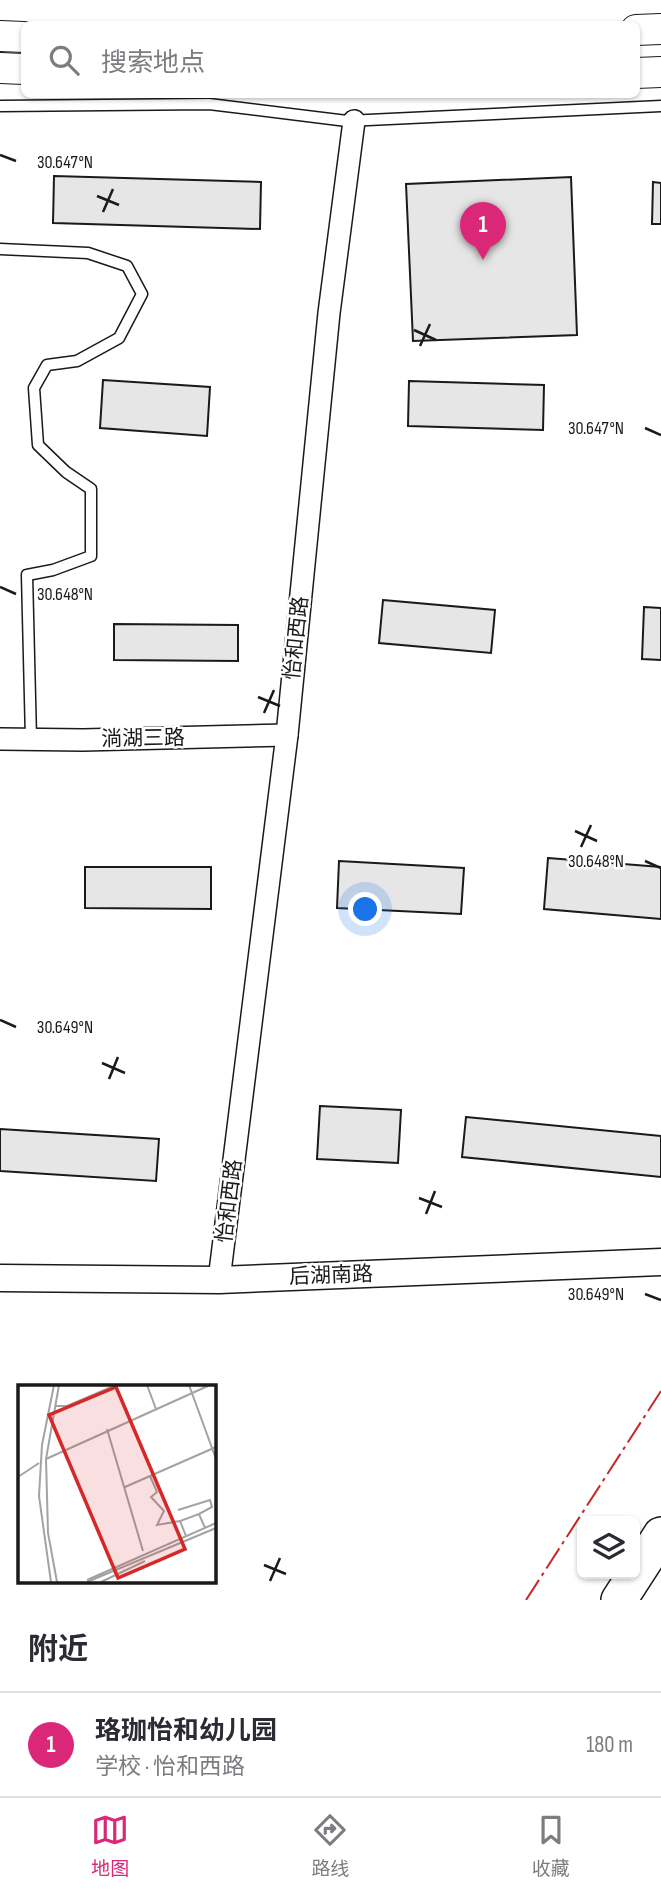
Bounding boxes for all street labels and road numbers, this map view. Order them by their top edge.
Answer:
street label: 怡和西路 [280,595,313,681]
street label: 淌湖三路 [101,725,185,752]
street label: 怡和西路 [212,1158,247,1244]
street label: 后湖南路 [289,1262,373,1289]

